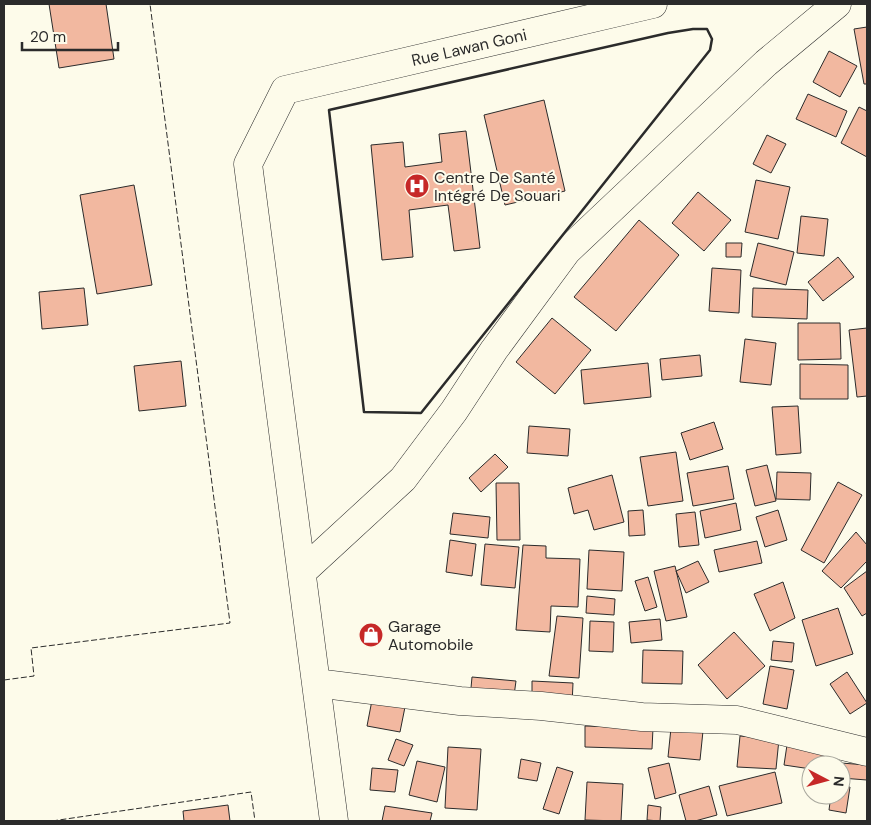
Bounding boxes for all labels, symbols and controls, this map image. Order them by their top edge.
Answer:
scale bar [22,20,119,52]
street label: Rue Lawan Goni [409,24,529,71]
text: 20 m [30,27,66,47]
place label: Centre De Santé Intégré De Souari [434,167,561,206]
hospital icon: Centre De Santé Intégré De Souari [404,173,430,199]
place label: Garage Automobile [388,616,473,655]
shop icon: Garage Automobile [358,622,384,648]
north arrow [801,755,851,805]
text: N [829,775,848,787]

